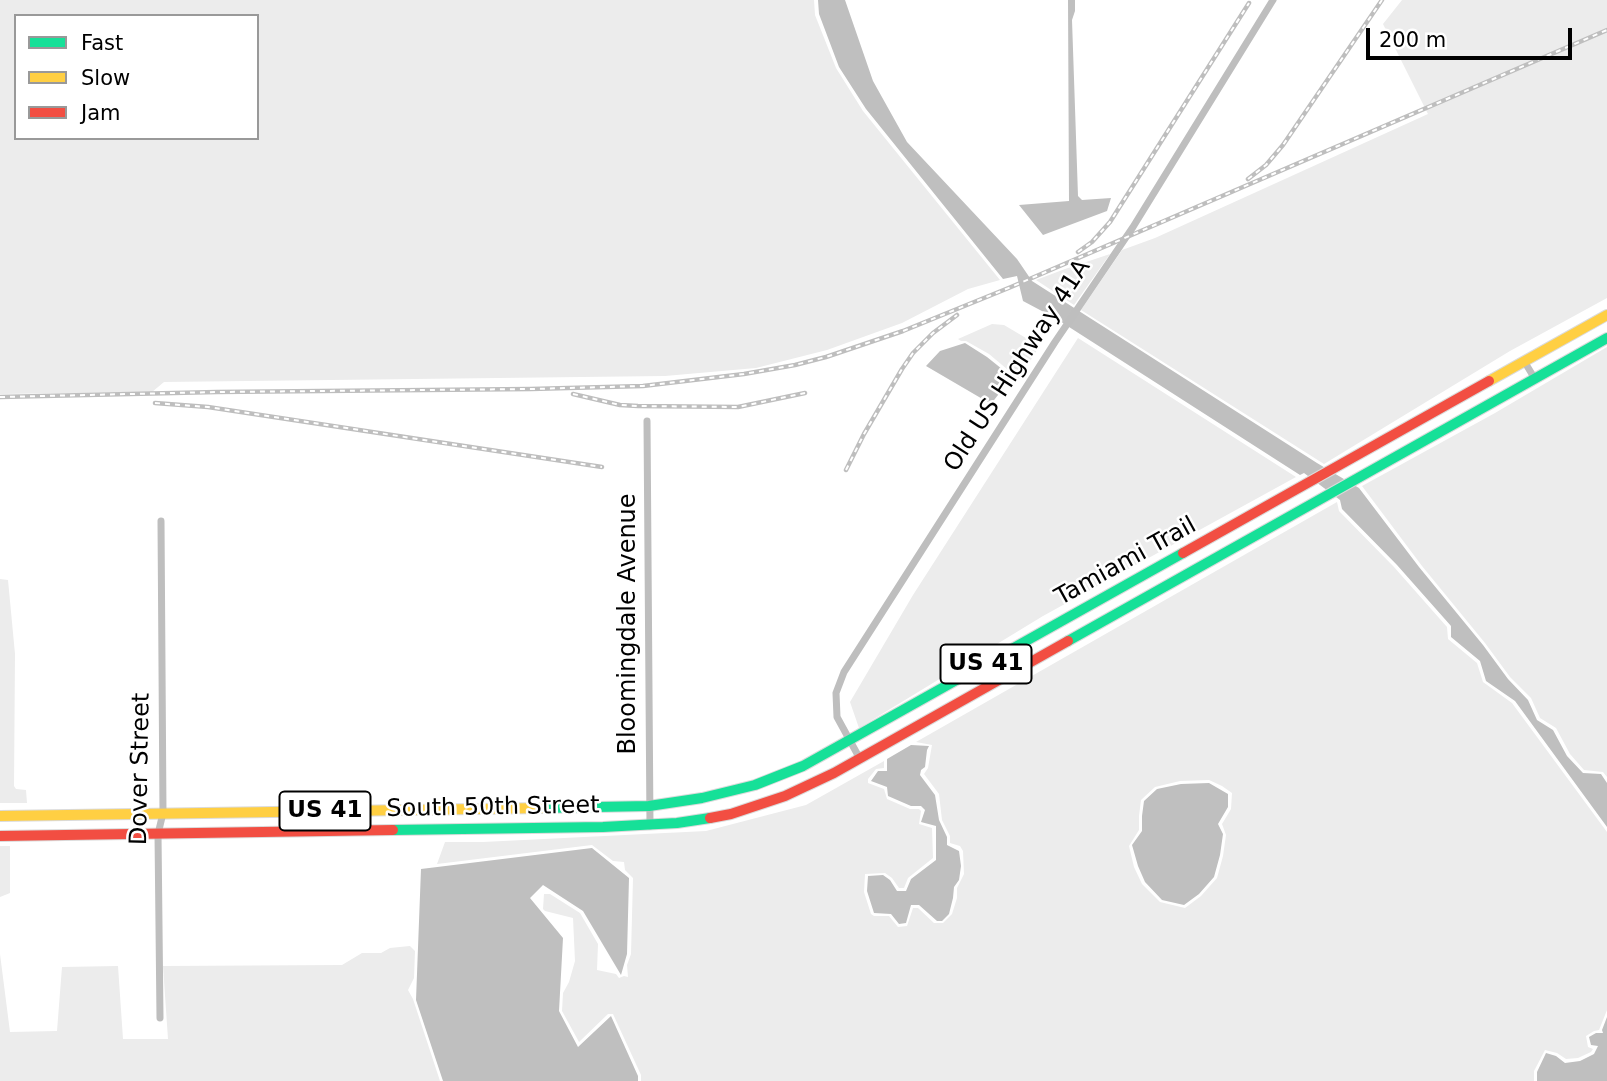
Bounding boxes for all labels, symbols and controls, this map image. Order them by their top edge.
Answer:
legend [14,14,259,140]
scale bar [1369,14,1576,58]
text: 200 m [1379,28,1446,52]
text: Fast [81,31,123,55]
text: Slow [81,66,130,90]
text: Jam [81,101,121,125]
street label: Old US Highway 41A [939,255,1097,477]
street label: Bloomingdale Avenue [615,493,643,755]
street label: Tamiami Trail [1050,511,1202,613]
road number: US 41 [940,644,1032,684]
street label: Dover Street [125,692,157,846]
road number: US 41 [280,792,370,831]
street label: South 50th Street [386,792,600,824]

